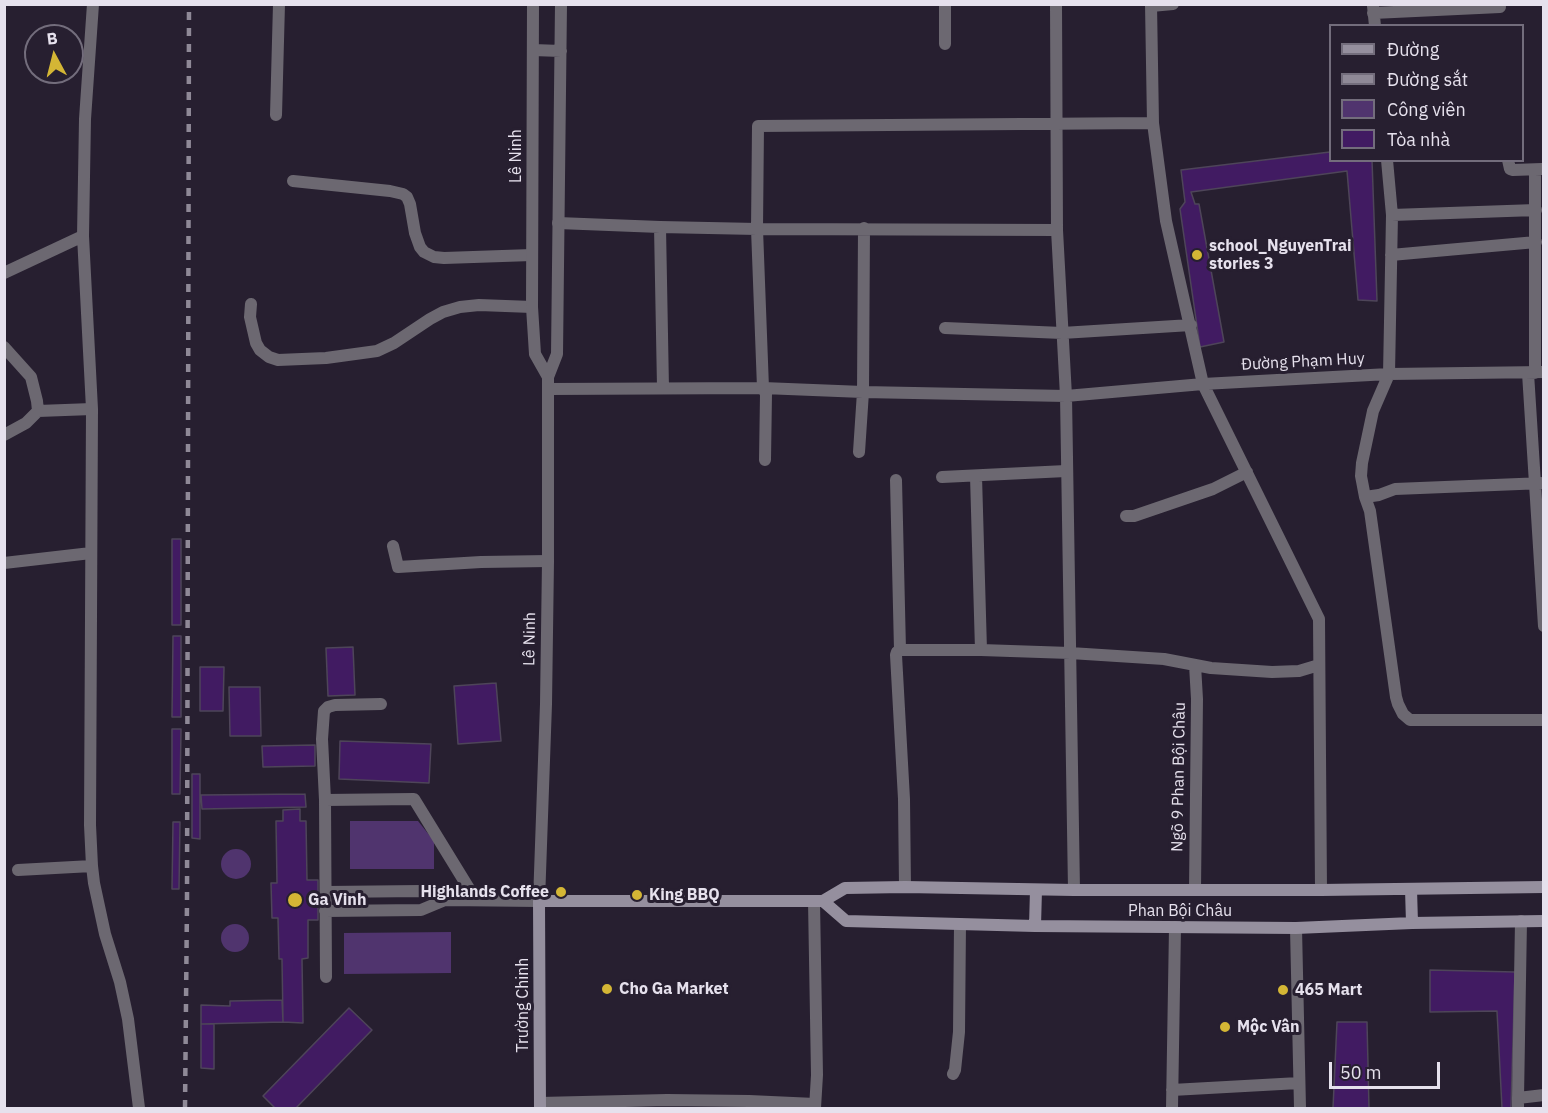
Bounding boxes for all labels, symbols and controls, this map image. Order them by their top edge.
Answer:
north arrow [24,24,84,84]
legend [1329,24,1524,162]
text: B [46,28,59,49]
text: Đường [1387,38,1439,61]
text: Đường sắt [1387,68,1468,91]
text: Công viên [1387,98,1466,121]
text: Tòa nhà [1387,128,1450,151]
street label: Lê Ninh [506,129,526,183]
place label: school_NguyenTrai stories 3 [1209,236,1352,274]
marker: school_NguyenTrai stories 3 [1190,248,1204,262]
street label: Đường Phạm Huy [1241,349,1365,375]
street label: Lê Ninh [520,612,540,666]
street label: Ngõ 9 Phan Bội Châu [1168,702,1190,852]
place label: Highlands Coffee [421,882,549,902]
marker: Highlands Coffee [554,885,568,899]
place label: King BBQ [649,885,720,905]
marker: King BBQ [630,888,644,902]
place label: Ga Vinh [308,890,366,910]
marker: Ga Vinh [286,891,304,909]
street label: Phan Bội Châu [1128,901,1232,921]
street label: Trường Chinh [513,958,533,1052]
place label: Cho Ga Market [619,979,729,999]
place label: 465 Mart [1295,980,1362,1000]
marker: Cho Ga Market [600,982,614,996]
marker: 465 Mart [1276,983,1290,997]
place label: Mộc Vân [1237,1017,1300,1037]
marker: Mộc Vân [1218,1020,1232,1034]
scale bar [1332,1050,1443,1088]
text: 50 m [1340,1061,1382,1084]

